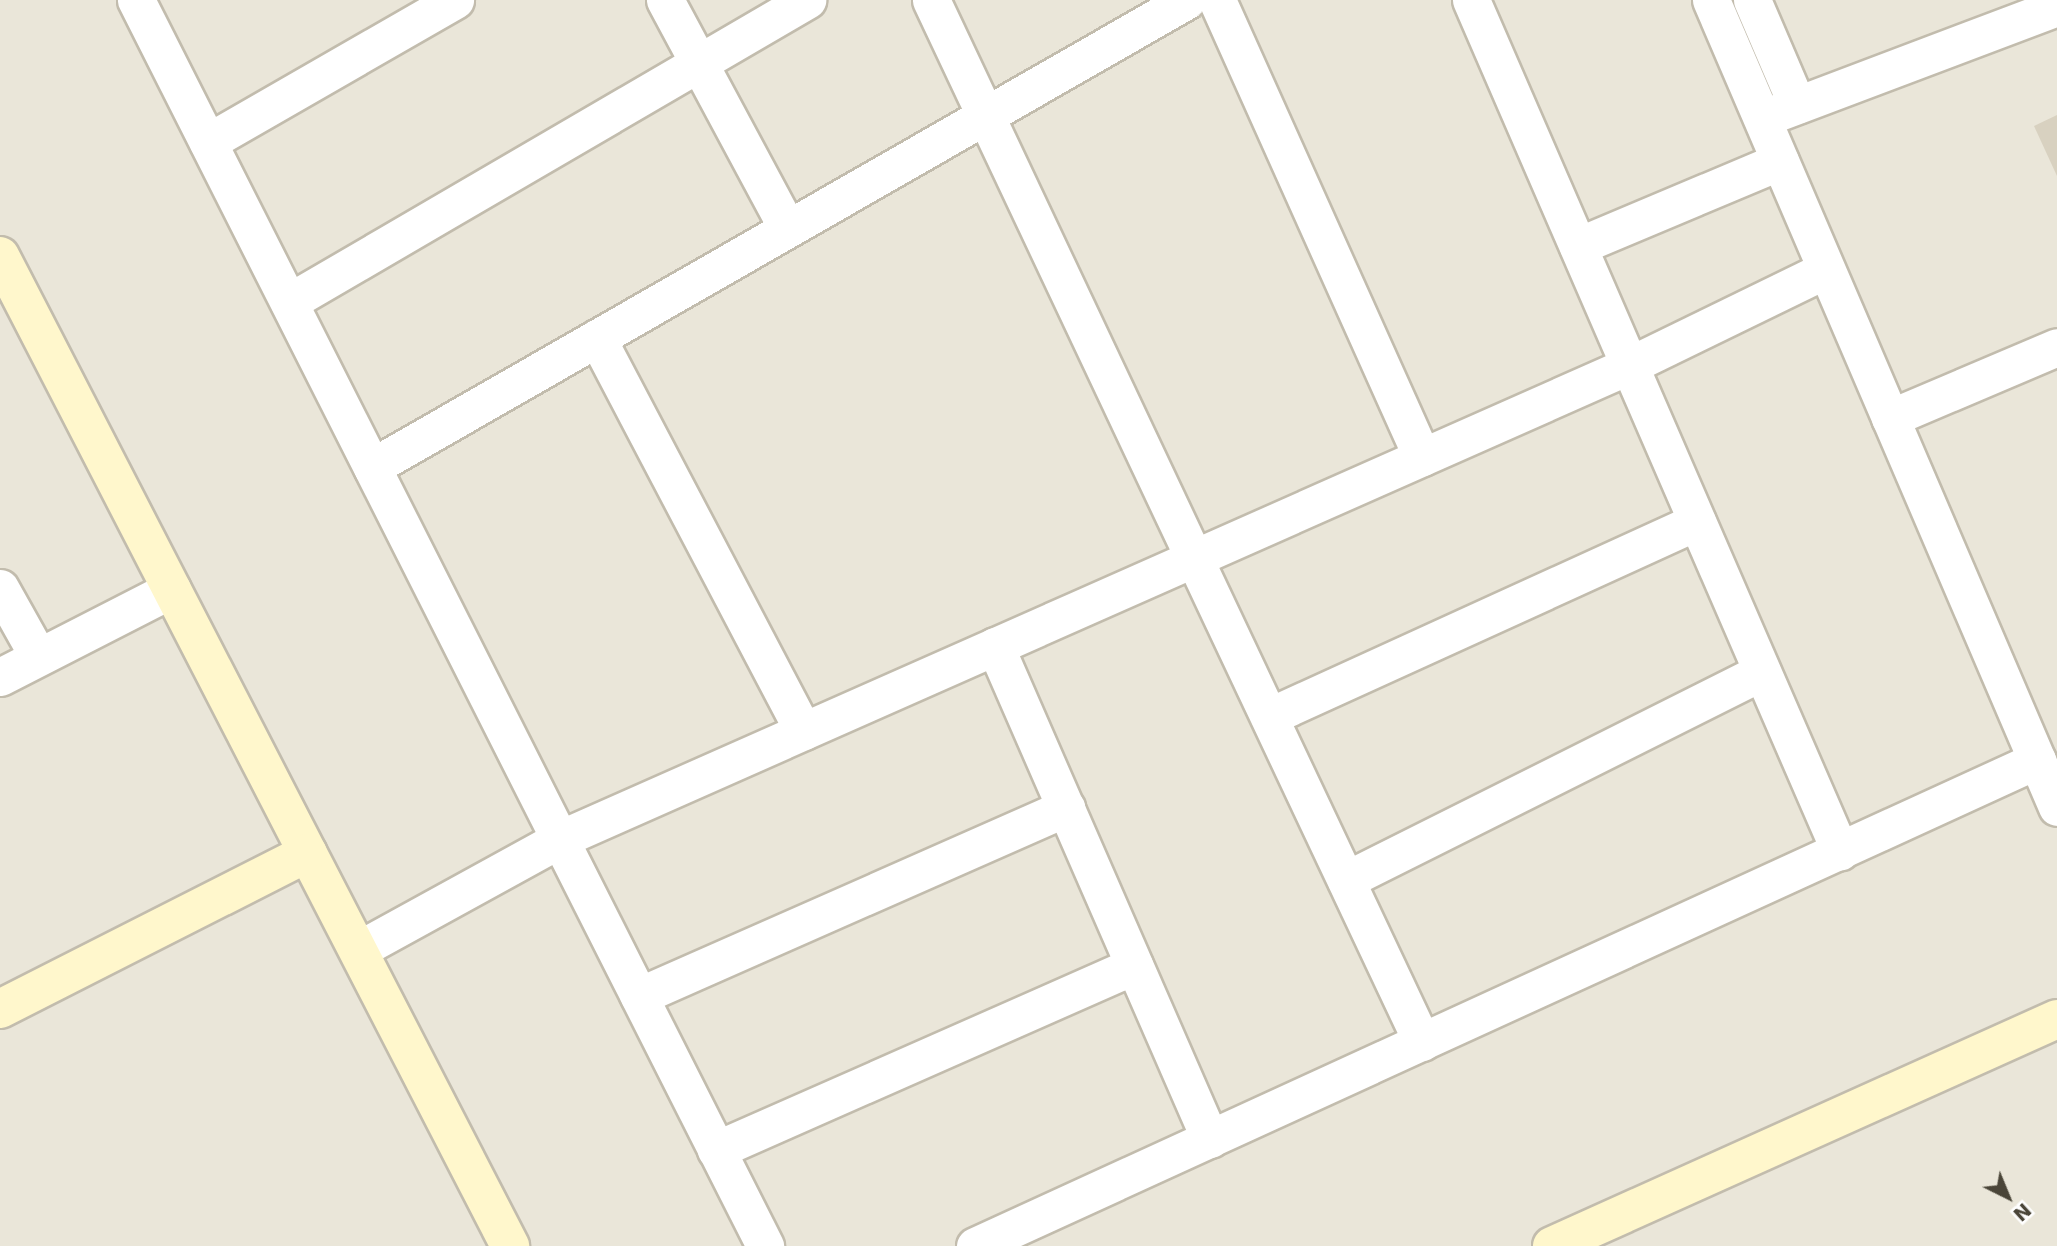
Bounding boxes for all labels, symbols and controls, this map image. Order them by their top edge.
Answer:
north arrow [1973,1162,2043,1232]
text: N [2009,1199,2036,1226]

